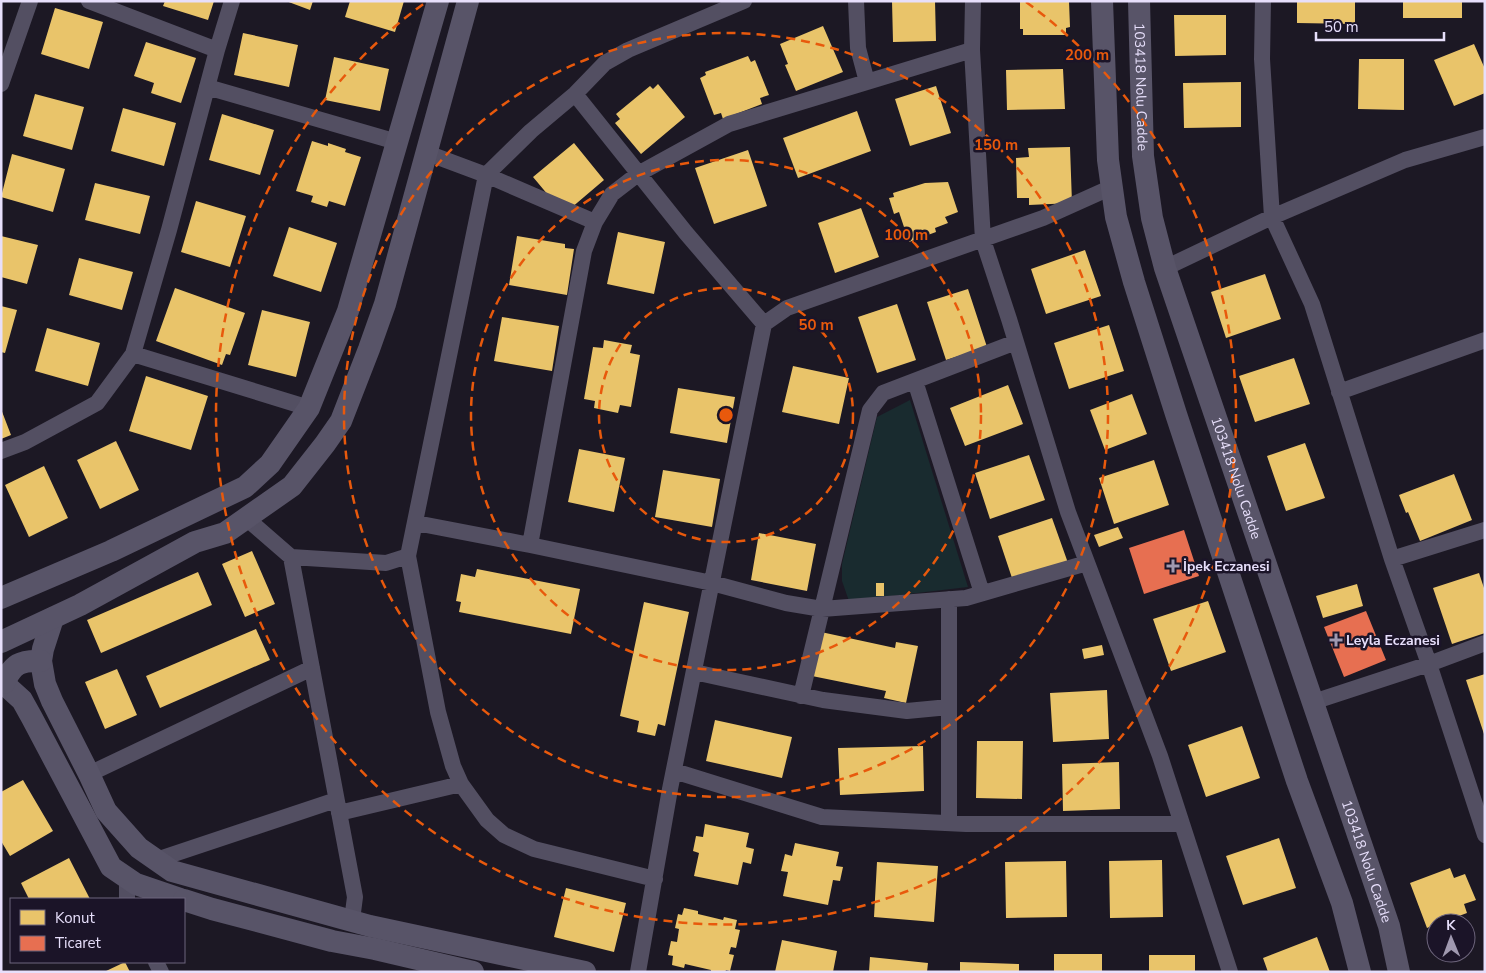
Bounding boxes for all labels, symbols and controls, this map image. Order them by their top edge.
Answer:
scale bar [1316,10,1444,42]
text: 50 m [1324,17,1359,37]
street label: 103418 Nolu Cadde [1130,23,1152,151]
text: 200 m [1065,45,1109,65]
text: 150 m [974,135,1018,155]
text: 100 m [884,225,928,245]
text: 50 m [798,315,834,335]
centre of rings [717,406,735,424]
street label: 103418 Nolu Cadde [1207,414,1266,542]
place label: İpek Eczanesi [1183,557,1270,576]
marker: İpek Eczanesi [1167,560,1179,572]
place label: Leyla Eczanesi [1346,631,1440,650]
marker: Leyla Eczanesi [1330,634,1342,646]
street label: 103418 Nolu Cadde [1337,797,1397,925]
legend [10,898,185,963]
text: Konut [55,908,95,928]
north arrow [1426,913,1476,963]
text: K [1446,916,1456,935]
text: Ticaret [55,933,102,953]

